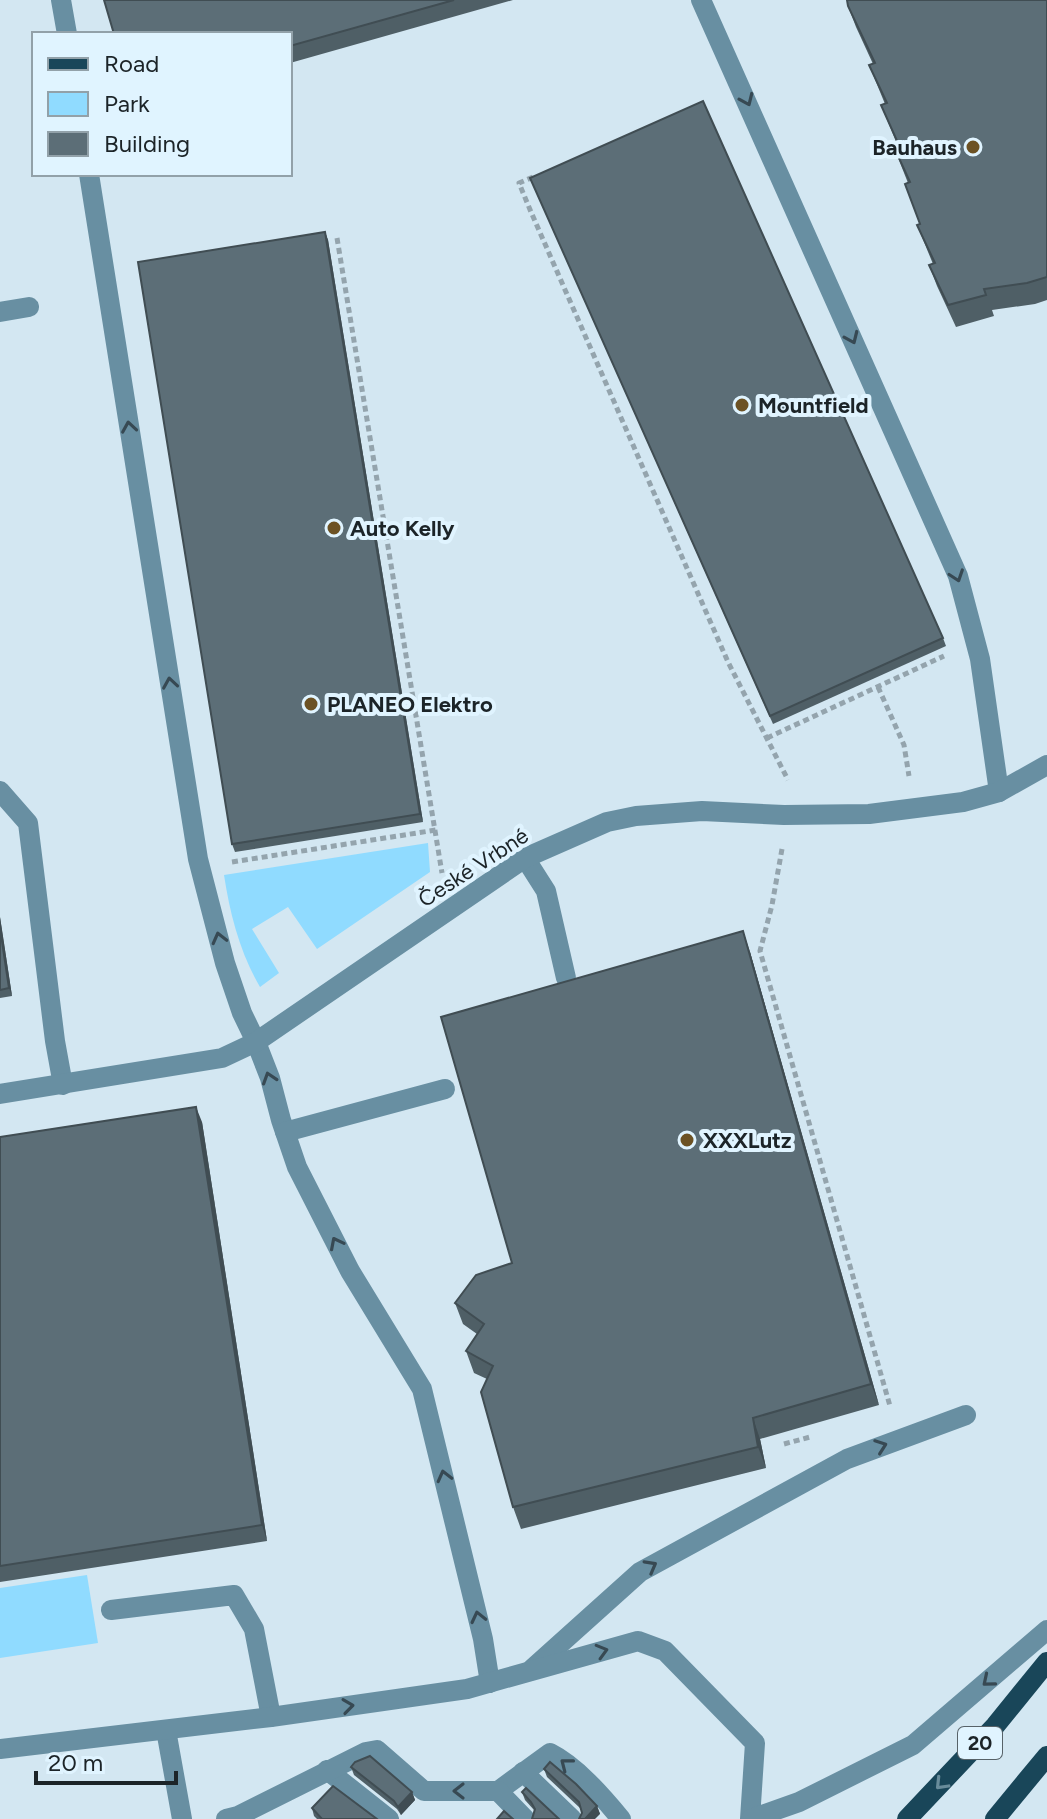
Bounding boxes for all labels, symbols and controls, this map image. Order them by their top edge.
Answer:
legend [32,32,292,176]
text: Road [104,49,159,78]
text: Park [104,89,150,118]
one-way arrow [737,92,753,107]
text: Building [104,129,190,158]
place label: Bauhaus [872,134,957,161]
marker: Bauhaus [964,138,982,156]
one-way arrow [843,330,859,344]
place label: Mountfield [758,392,869,419]
marker: Mountfield [733,396,751,414]
one-way arrow [121,420,138,433]
place label: Auto Kelly [350,515,455,542]
marker: Auto Kelly [325,519,343,537]
one-way arrow [947,568,963,582]
one-way arrow [162,677,179,690]
place label: PLANEO Elektro [327,691,493,718]
marker: PLANEO Elektro [302,695,320,713]
street label: České Vrbné [413,822,533,913]
one-way arrow [211,932,228,946]
one-way arrow [262,1071,278,1085]
place label: XXXLutz [703,1127,791,1154]
marker: XXXLutz [678,1131,696,1149]
one-way arrow [330,1236,345,1251]
one-way arrow [873,1439,887,1456]
one-way arrow [436,1470,453,1483]
one-way arrow [642,1560,656,1576]
one-way arrow [470,1611,487,1624]
one-way arrow [594,1644,608,1660]
one-way arrow [982,1671,997,1686]
one-way arrow [341,1698,355,1715]
road number: 20 [958,1727,1002,1759]
scale bar [36,1735,176,1785]
text: 20 m [48,1748,103,1777]
one-way arrow [560,1760,575,1774]
one-way arrow [935,1775,950,1789]
one-way arrow [452,1782,465,1800]

